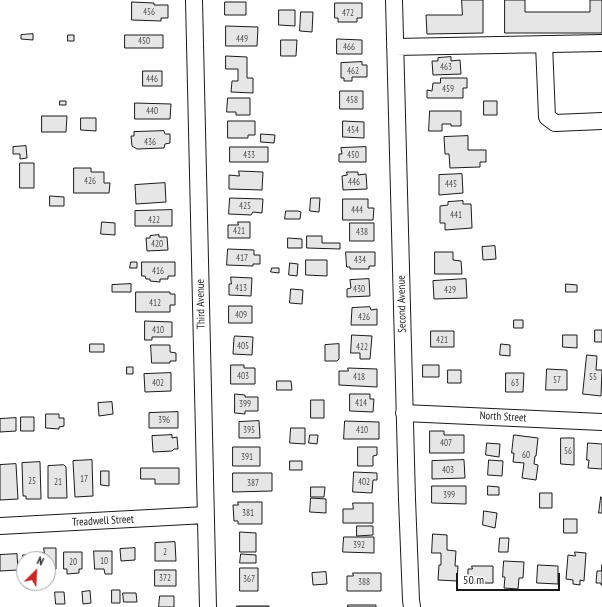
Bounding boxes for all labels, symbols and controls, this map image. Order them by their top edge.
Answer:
house number: 456 [143,7,155,17]
house number: 472 [342,8,354,18]
house number: 449 [236,34,248,44]
house number: 450 [138,36,150,46]
house number: 466 [343,42,355,52]
house number: 463 [440,62,452,72]
house number: 462 [347,66,359,76]
house number: 446 [146,74,158,84]
house number: 459 [442,84,454,94]
house number: 458 [346,95,358,105]
house number: 440 [146,106,158,116]
house number: 454 [347,125,359,135]
house number: 436 [144,137,156,147]
house number: 433 [243,150,255,160]
house number: 450 [347,150,359,160]
house number: 426 [84,176,96,186]
house number: 446 [348,177,360,187]
house number: 445 [445,179,457,189]
house number: 425 [239,201,251,211]
house number: 444 [351,205,363,215]
house number: 441 [450,210,462,220]
house number: 422 [148,215,160,225]
house number: 421 [233,226,245,236]
house number: 438 [356,227,368,237]
house number: 420 [151,239,163,249]
house number: 417 [236,253,248,263]
house number: 434 [354,255,366,265]
house number: 416 [152,266,164,276]
street label: Second Avenue [395,275,409,333]
street label: Third Avenue [194,279,208,329]
house number: 413 [235,283,247,293]
house number: 430 [353,284,365,294]
house number: 429 [444,285,456,295]
house number: 412 [149,298,161,308]
house number: 409 [235,310,247,320]
house number: 426 [358,312,370,322]
house number: 410 [152,325,164,335]
house number: 421 [436,335,448,345]
house number: 405 [237,341,249,351]
house number: 422 [356,342,368,352]
house number: 403 [237,371,249,381]
house number: 418 [353,372,365,382]
house number: 55 [589,372,597,382]
house number: 57 [553,375,561,385]
house number: 402 [152,378,164,388]
house number: 63 [511,378,519,388]
house number: 414 [355,398,367,408]
house number: 399 [239,399,251,409]
street label: North Street [479,409,527,425]
house number: 396 [158,415,170,425]
house number: 395 [243,425,255,435]
house number: 410 [356,425,368,435]
house number: 407 [440,438,452,448]
house number: 56 [564,446,572,456]
house number: 60 [522,450,530,460]
house number: 391 [241,452,253,462]
house number: 403 [442,465,454,475]
house number: 17 [80,474,88,484]
house number: 25 [28,476,36,486]
house number: 21 [54,477,62,487]
house number: 402 [358,477,370,487]
house number: 387 [247,478,259,488]
house number: 399 [443,490,455,500]
house number: 381 [242,508,254,518]
street label: Treadwell Street [72,513,134,529]
house number: 392 [353,540,365,550]
house number: 2 [163,547,167,557]
north arrow [16,551,56,591]
text: N [35,553,46,569]
house number: 10 [100,556,108,566]
house number: 20 [69,557,77,567]
scale bar [458,565,562,591]
text: 50 m [463,572,484,587]
house number: 372 [159,573,171,583]
house number: 367 [243,574,255,584]
house number: 388 [358,577,370,587]

